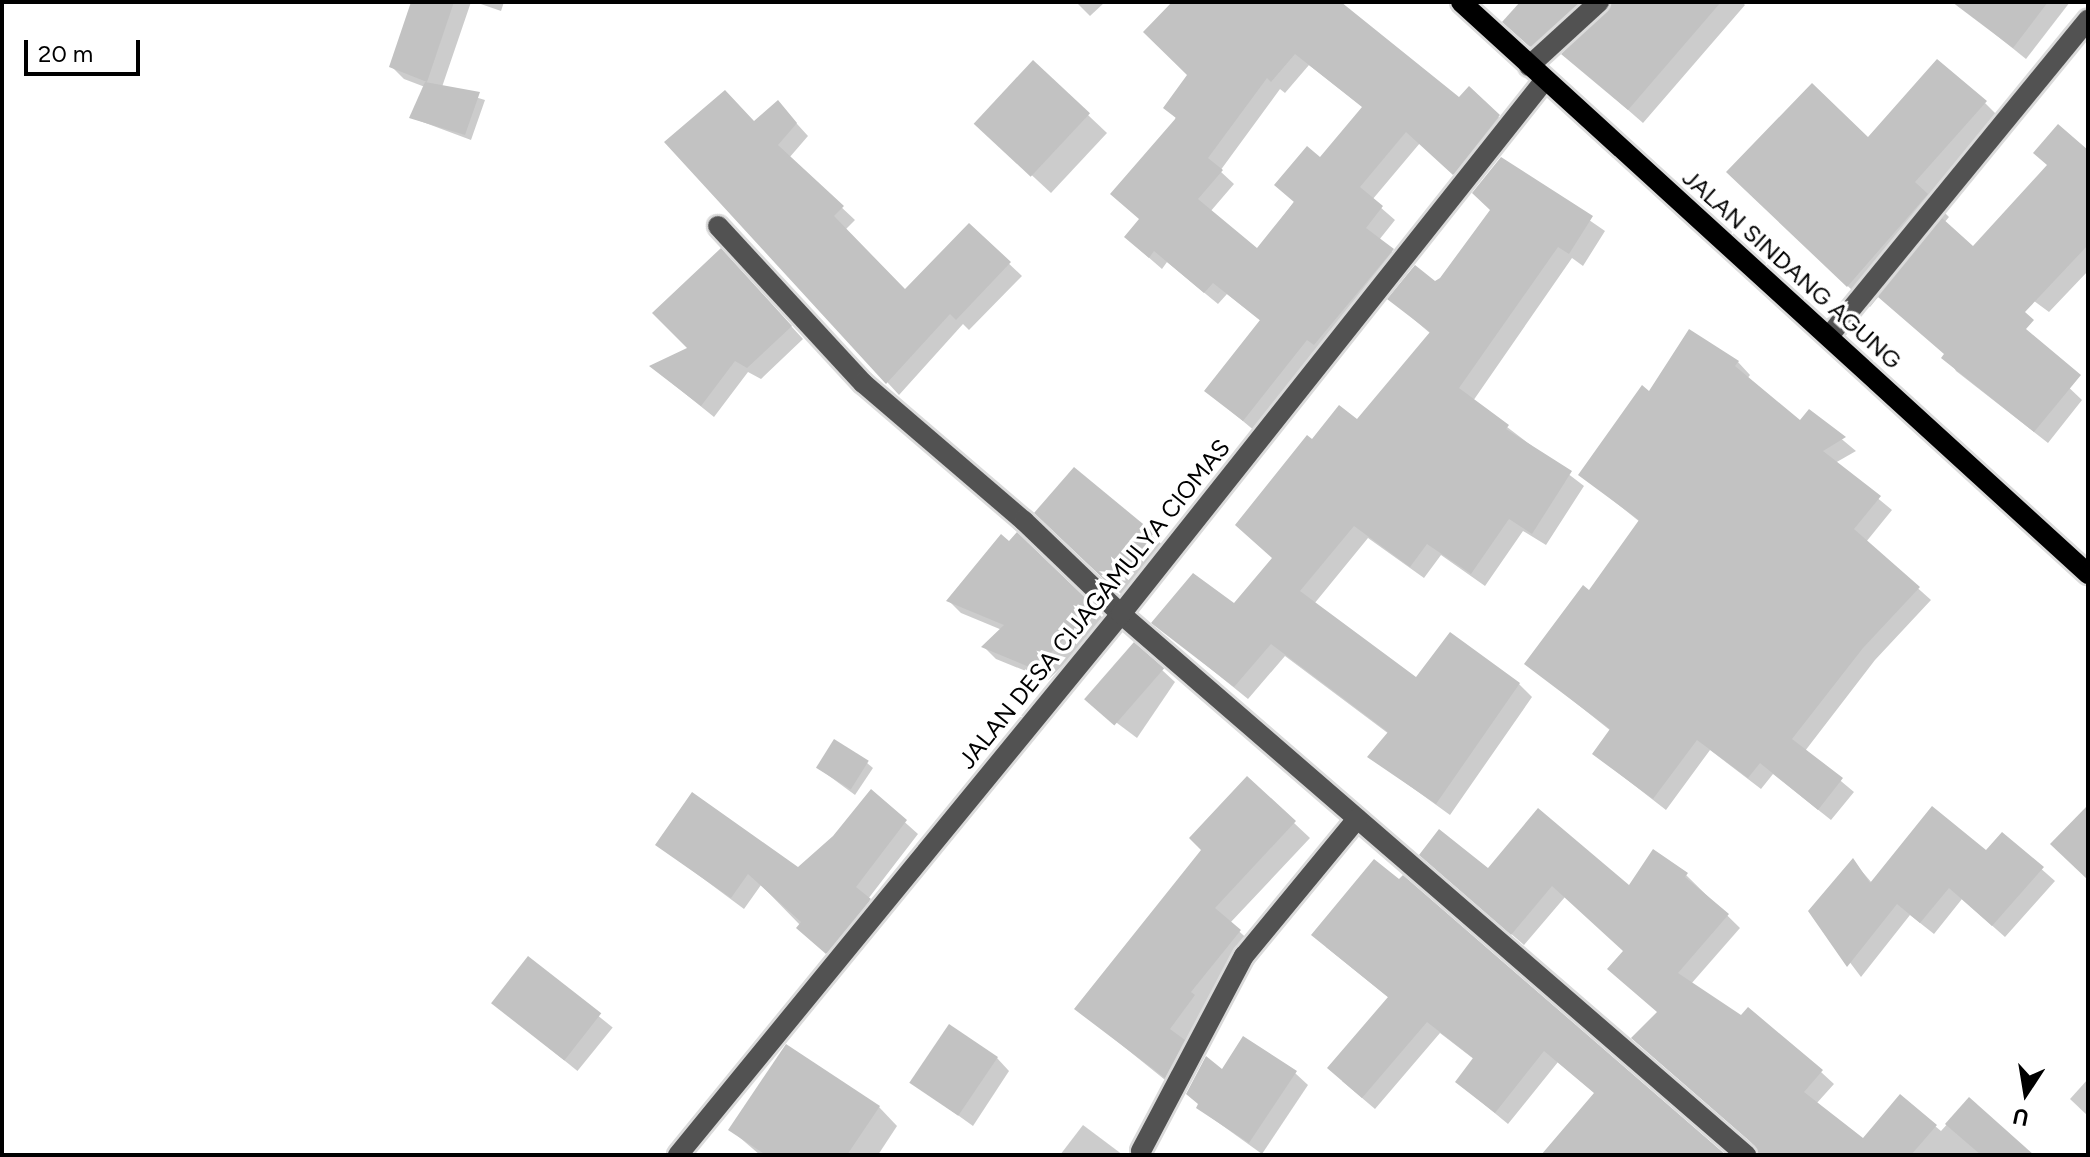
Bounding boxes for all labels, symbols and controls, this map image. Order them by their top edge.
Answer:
scale bar [28,24,144,74]
text: 20 m [38,39,93,68]
street label: JALAN SINDANG AGUNG [1677,163,1907,375]
street label: JALAN DESA CIJAGAMULYA CIOMAS [952,434,1236,774]
north arrow [1986,1053,2066,1133]
text: U [2011,1102,2031,1132]

